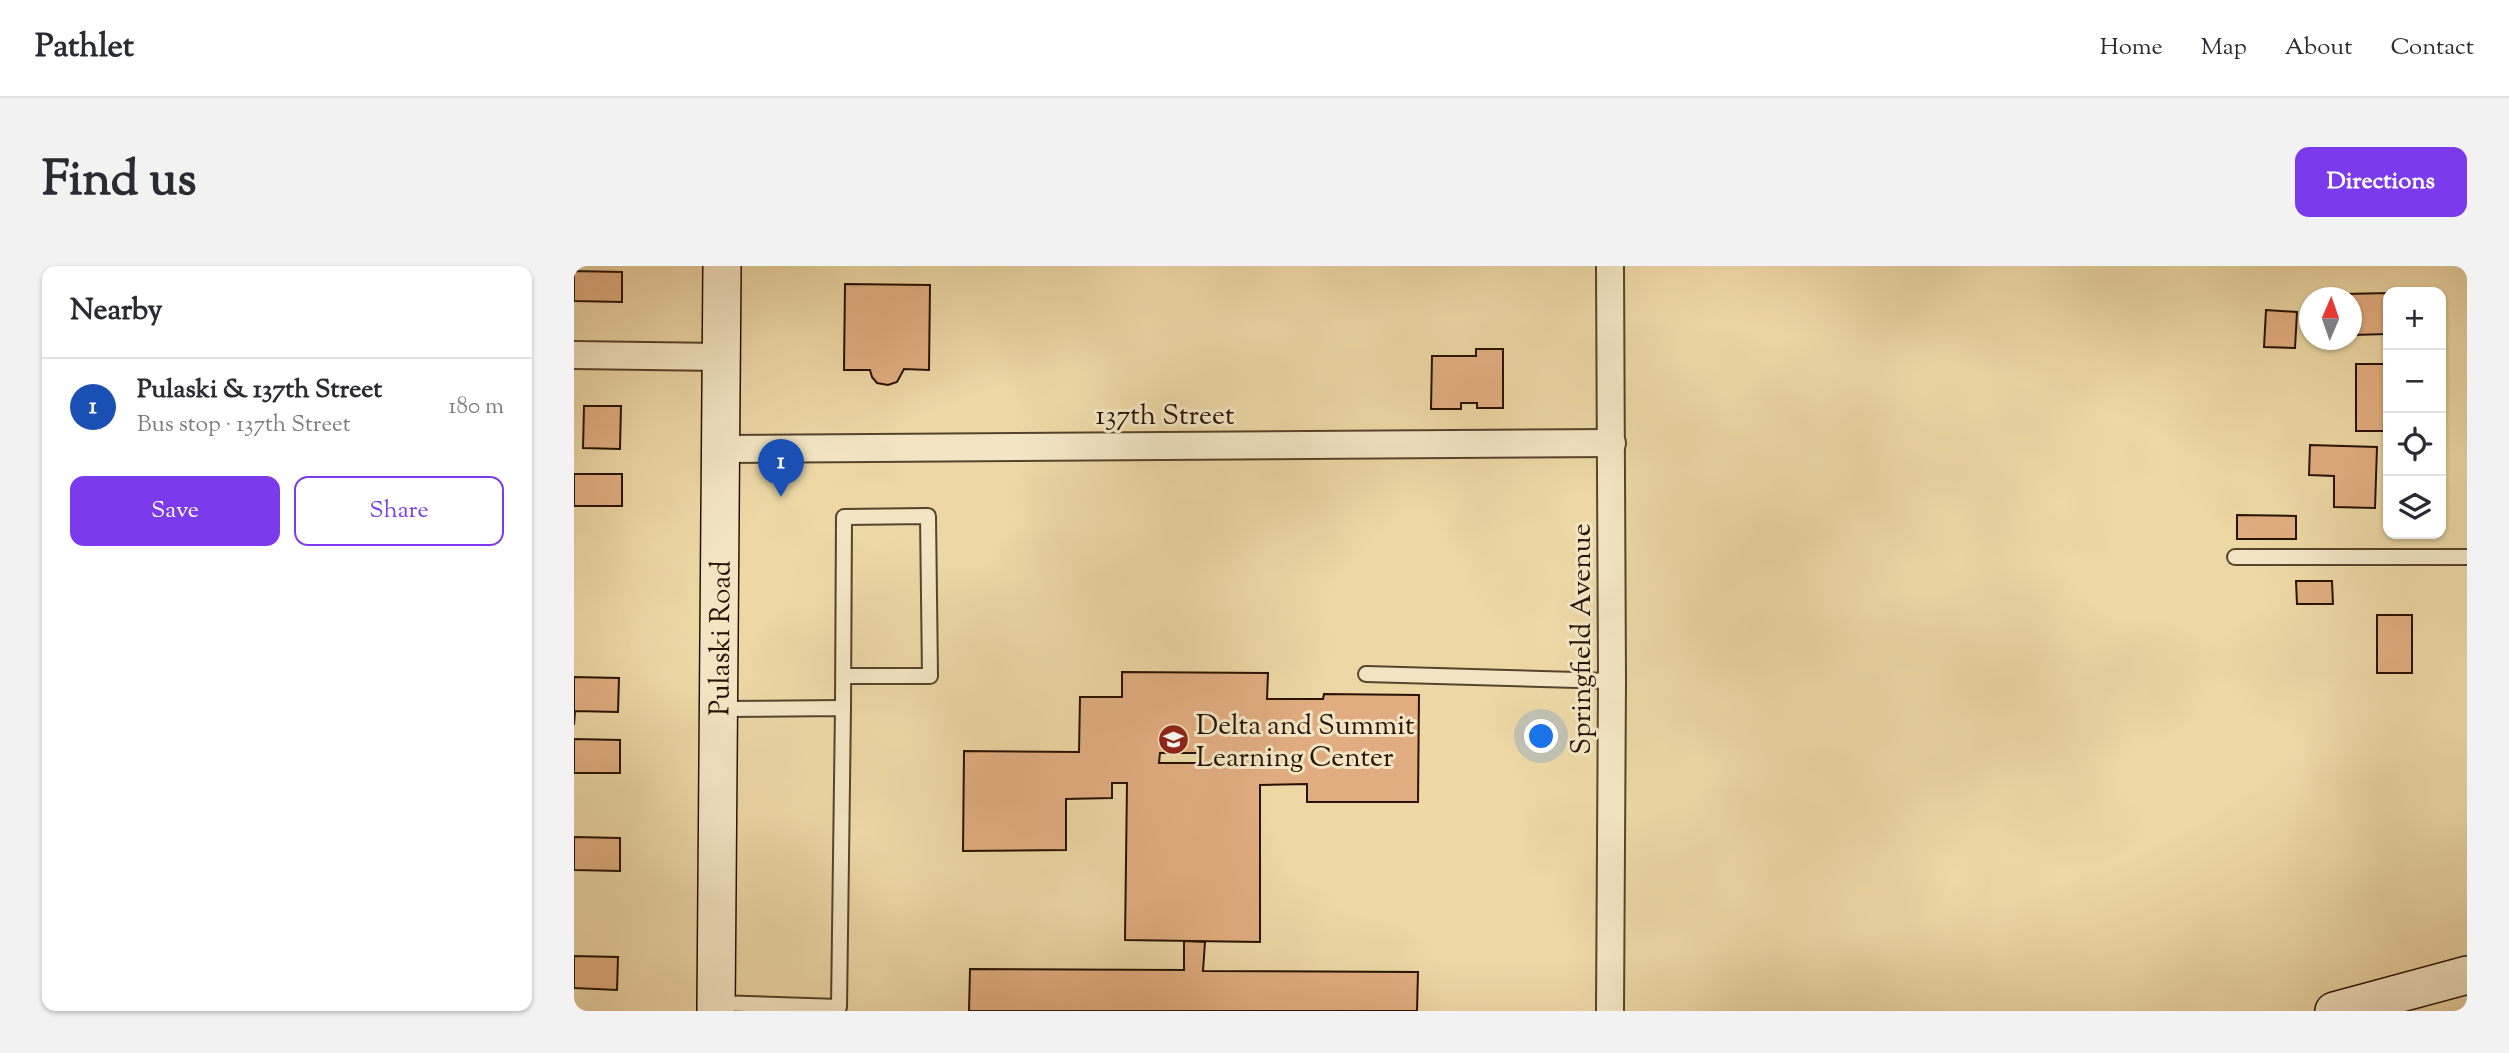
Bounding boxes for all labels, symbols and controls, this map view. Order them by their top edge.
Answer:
text: Pathlet [35,24,134,72]
text: Home [2100,31,2163,65]
text: Map [2201,31,2247,65]
text: About [2285,31,2352,65]
text: Contact [2390,31,2474,65]
text: Find us [42,147,196,217]
button: Directions [2295,147,2467,217]
north arrow [2299,287,2362,350]
map controls [2383,287,2446,539]
button: + [2383,287,2446,350]
text: Nearby [70,290,162,333]
button: − [2383,350,2446,413]
text: Pulaski & 137th Street [137,372,382,409]
text: 1 [89,391,97,424]
text: 180 m [449,391,504,424]
street label: 137th Street [1095,397,1235,437]
text: Bus stop · 137th Street [137,409,351,442]
button: locate [2383,413,2446,476]
pin: 1 [758,439,804,497]
button: Save [70,476,280,546]
button: Share [294,476,504,546]
button: layers [2383,476,2446,539]
street label: Springfield Avenue [1563,523,1603,755]
street label: Pulaski Road [701,560,743,716]
place label: Delta and Summit Learning Center [1196,707,1415,779]
your location [1524,719,1558,753]
school or university icon: Delta and Summit Learning Center [1156,723,1190,757]

